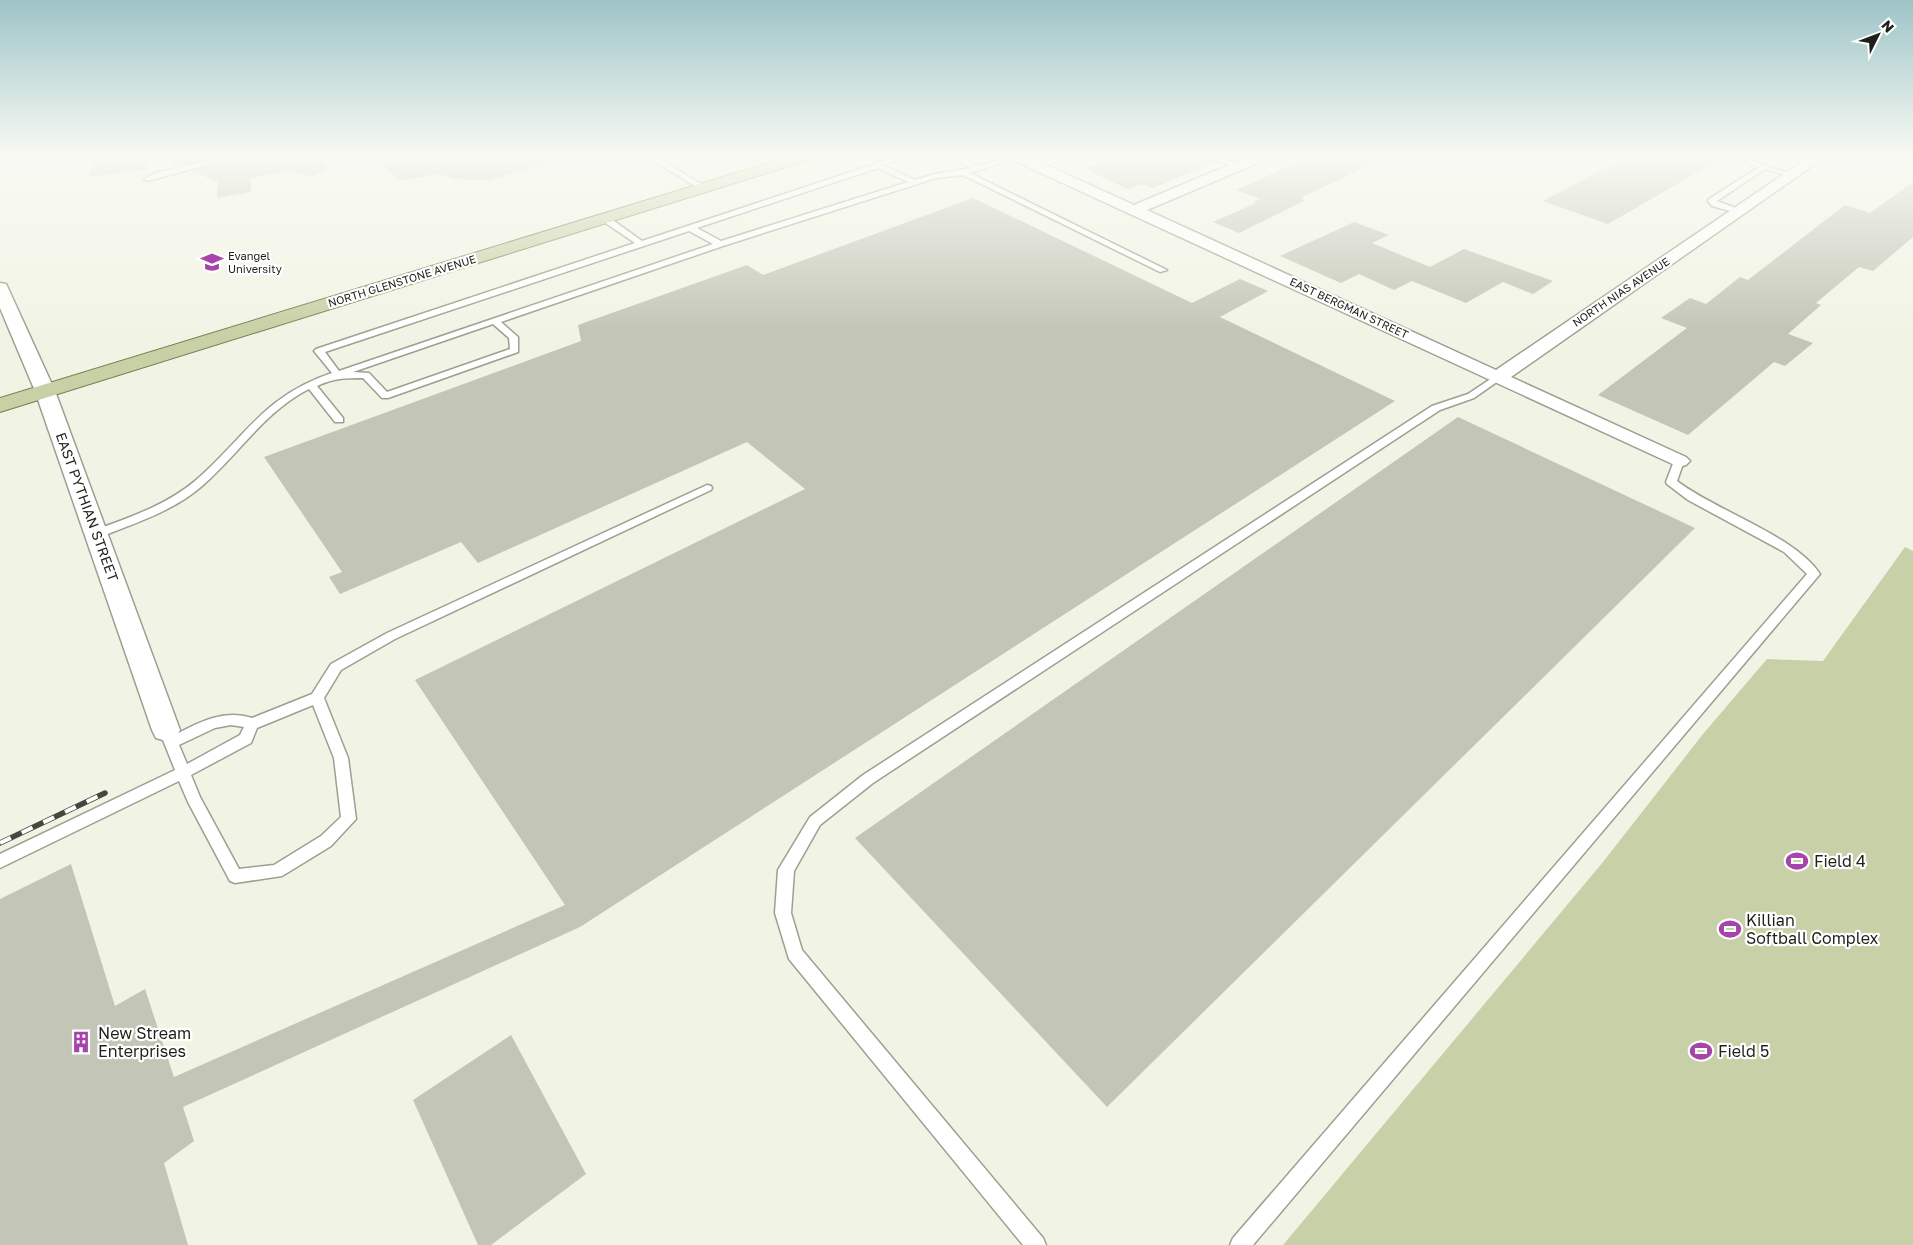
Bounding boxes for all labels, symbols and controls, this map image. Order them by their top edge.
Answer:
north arrow [1853,10,1903,60]
text: N [1878,16,1898,36]
school or university icon: Evangel University [199,249,225,275]
place label: Evangel University [228,249,282,275]
street label: NORTH GLENSTONE AVENUE [326,252,478,309]
street label: NORTH NIAS AVENUE [1570,254,1672,329]
street label: EAST BERGMAN STREET [1288,274,1411,341]
street label: EAST PYTHIAN STREET [53,430,122,584]
sports icon: Field 4 [1784,848,1810,874]
place label: Field 4 [1814,851,1866,871]
place label: Killian Softball Complex [1746,910,1879,948]
sports icon: Killian Softball Complex [1717,916,1743,942]
place label: New Stream Enterprises [98,1023,191,1061]
building icon: New Stream Enterprises [68,1029,94,1055]
sports icon: Field 5 [1688,1038,1714,1064]
place label: Field 5 [1718,1041,1769,1061]

